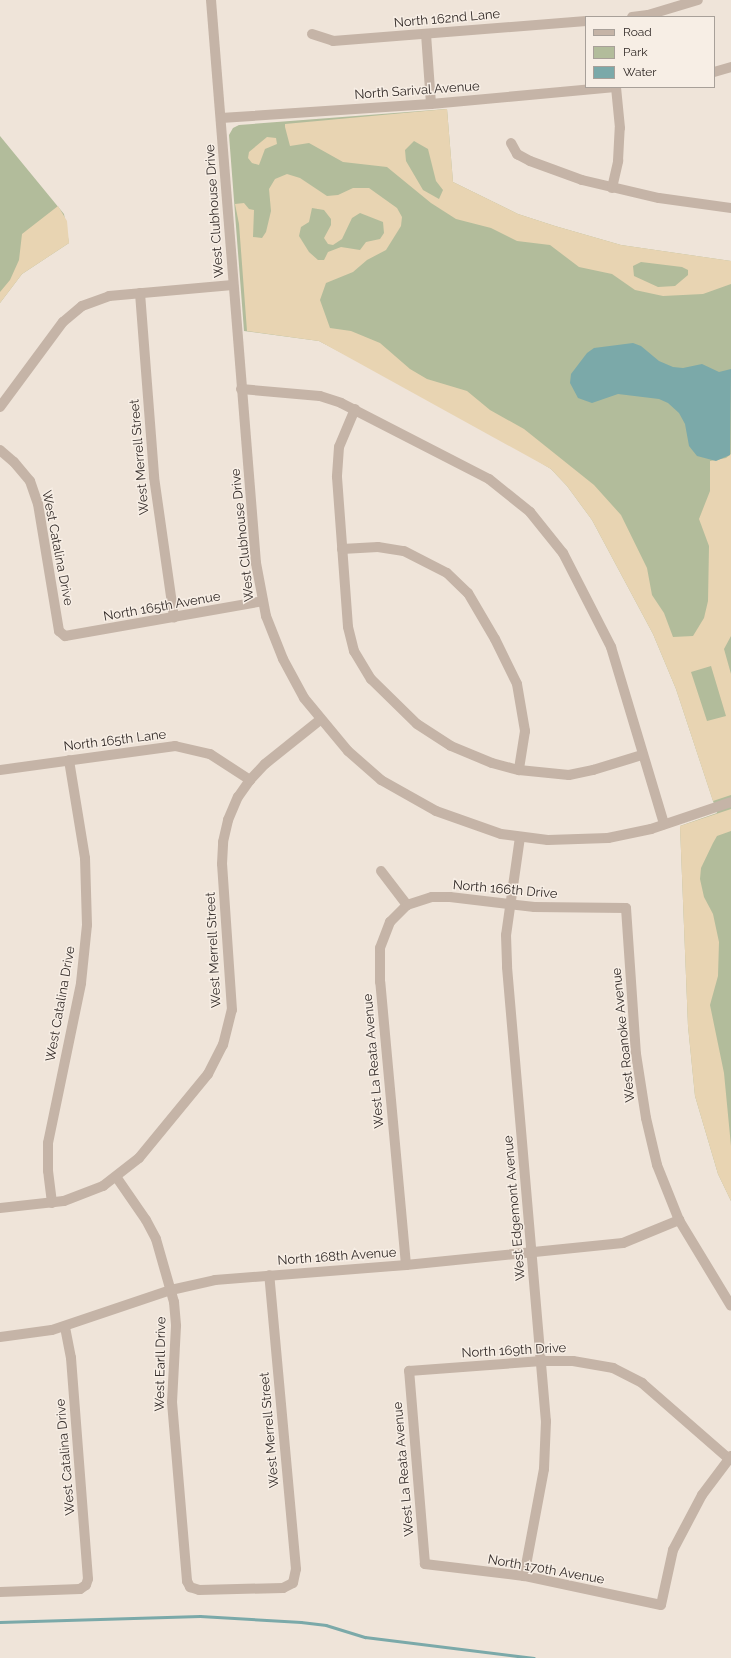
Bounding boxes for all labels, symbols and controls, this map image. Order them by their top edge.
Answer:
street label: North 162nd Lane [393,7,501,31]
legend [585,16,715,88]
text: Road [623,25,652,39]
text: Park [623,45,648,59]
text: Water [623,65,657,79]
street label: North Sarival Avenue [354,79,480,103]
street label: West Clubhouse Drive [203,144,227,278]
street label: West Merrell Street [127,398,153,516]
street label: West Clubhouse Drive [228,468,258,602]
street label: West Catalina Drive [38,489,76,607]
street label: North 165th Avenue [102,589,222,625]
street label: North 165th Lane [63,727,167,755]
street label: North 166th Drive [452,878,558,902]
street label: West Merrell Street [203,892,225,1008]
street label: West Catalina Drive [43,945,79,1063]
street label: West Roanoke Avenue [609,967,639,1103]
street label: West La Reata Avenue [360,993,388,1129]
street label: West Edgemont Avenue [501,1134,529,1282]
street label: North 168th Avenue [277,1245,397,1269]
street label: West Earll Drive [152,1316,170,1412]
street label: North 169th Drive [461,1340,567,1362]
street label: West Merrell Street [257,1371,283,1489]
street label: West Catalina Drive [53,1398,79,1516]
street label: West La Reata Avenue [390,1401,418,1537]
street label: North 170th Avenue [486,1552,606,1588]

